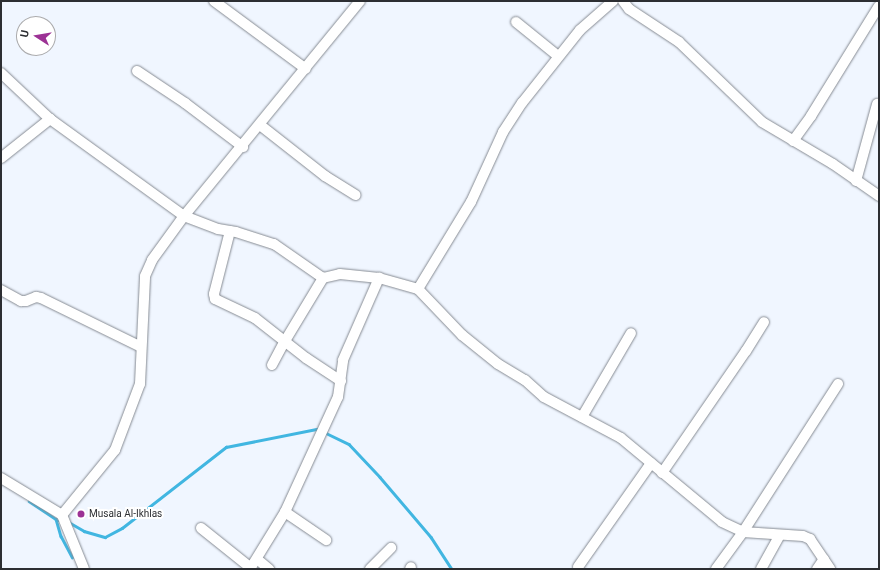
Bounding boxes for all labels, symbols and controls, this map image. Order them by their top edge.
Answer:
north arrow [16,16,56,56]
text: U [18,29,32,39]
place label: Musala Al-Ikhlas [89,508,162,520]
marker: Musala Al-Ikhlas [76,509,86,519]

